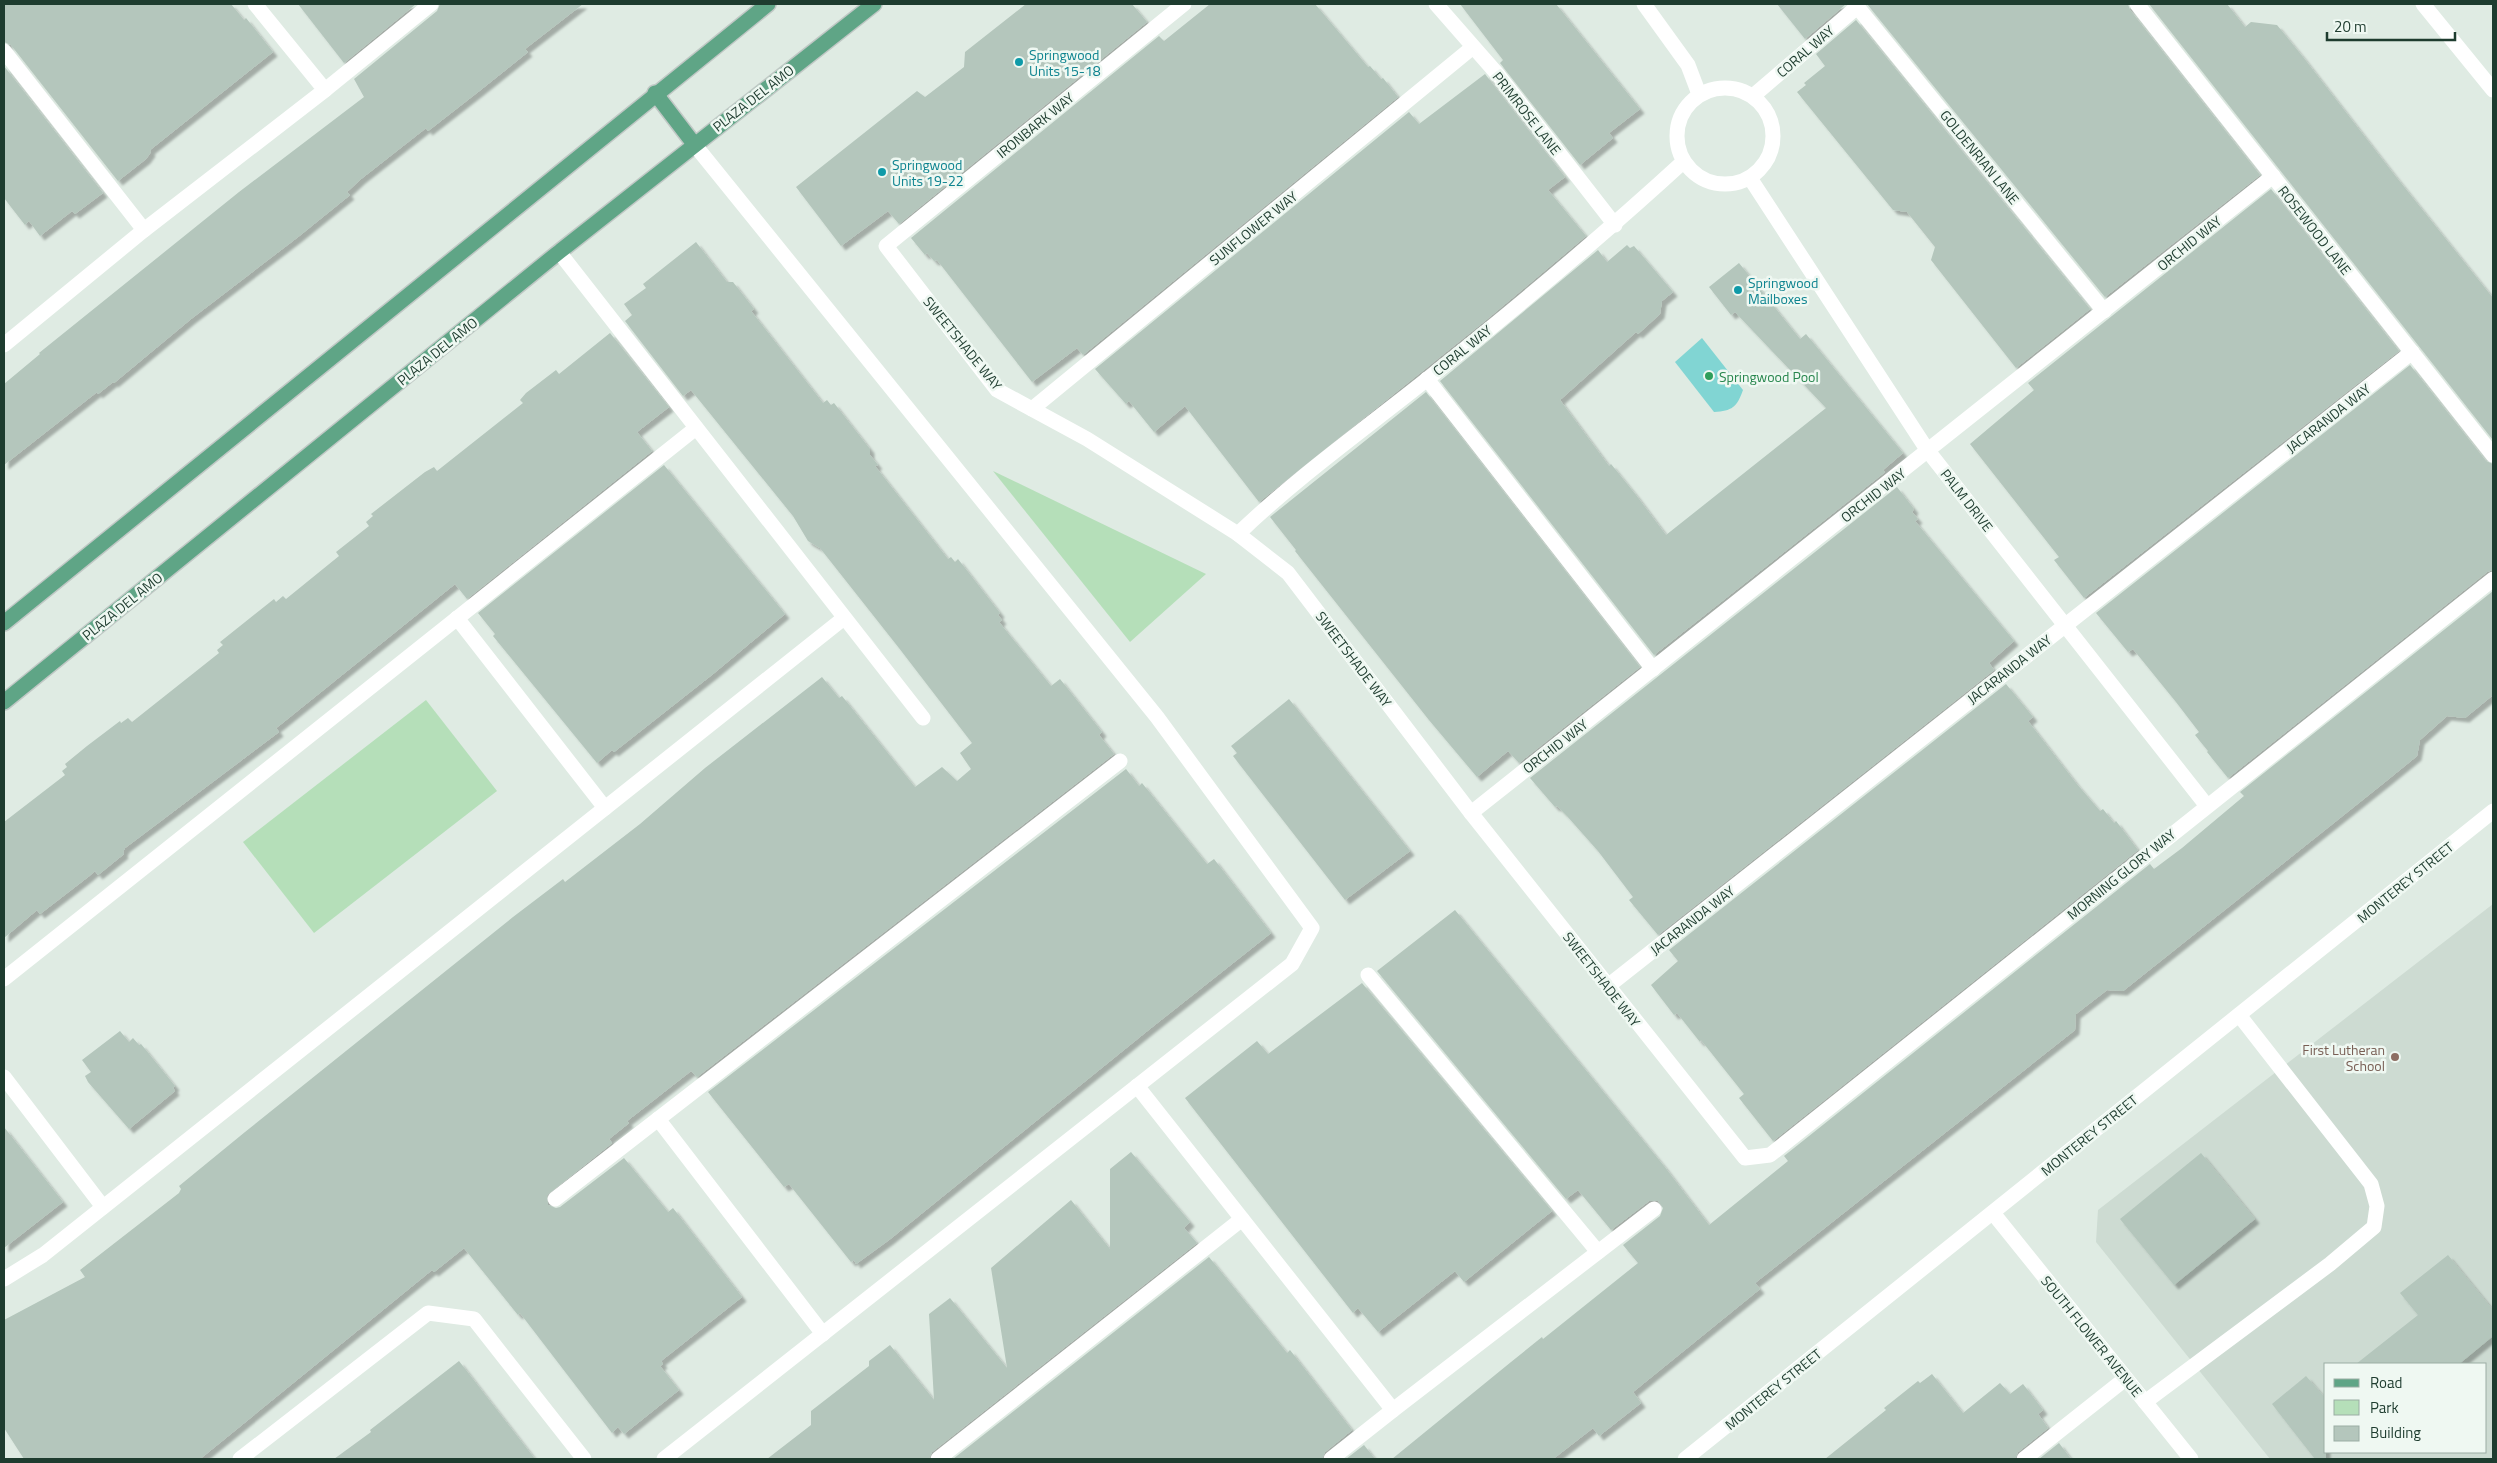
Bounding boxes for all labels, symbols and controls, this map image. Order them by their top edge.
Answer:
scale bar [2327,10,2454,42]
text: 20 m [2334,15,2367,38]
street label: CORAL WAY [1771,20,1839,82]
place label: Springwood Units 15-18 [1029,44,1101,81]
marker: Springwood Units 15-18 [1013,56,1025,68]
street label: PLAZA DEL AMO [708,60,798,136]
street label: PRIMROSE LANE [1488,67,1566,159]
street label: IRONBARK WAY [992,87,1079,163]
street label: GOLDENRIAN LANE [1935,105,2025,209]
place label: Springwood Units 19-22 [892,154,964,191]
marker: Springwood Units 19-22 [876,166,888,178]
street label: ROSEWOOD LANE [2273,181,2357,279]
street label: SUNFLOWER WAY [1204,186,1302,270]
street label: ORCHID WAY [2152,210,2226,276]
place label: Springwood Mailboxes [1748,272,1818,309]
marker: Springwood Mailboxes [1732,284,1744,296]
street label: SWEETSHADE WAY [919,292,1008,395]
street label: PLAZA DEL AMO [392,312,482,390]
street label: CORAL WAY [1428,319,1496,380]
place label: Springwood Pool [1719,366,1819,387]
marker: Springwood Pool [1703,370,1715,382]
street label: JACARANDA WAY [2281,378,2375,458]
street label: ORCHID WAY [1836,462,1910,527]
street label: PALM DRIVE [1936,464,1998,536]
street label: PLAZA DEL AMO [77,567,167,645]
street label: SWEETSHADE WAY [1311,607,1397,712]
street label: JACARANDA WAY [1962,629,2056,709]
street label: ORCHID WAY [1518,713,1592,778]
street label: MORNING GLORY WAY [2062,823,2180,924]
street label: MONTEREY STREET [2352,836,2458,928]
street label: JACARANDA WAY [1645,880,1739,960]
street label: SWEETSHADE WAY [1558,927,1646,1031]
place label: First Lutheran School [2302,1039,2385,1076]
marker: First Lutheran School [2389,1051,2401,1063]
street label: MONTEREY STREET [2036,1089,2142,1181]
street label: SOUTH FLOWER AVENUE [2036,1271,2148,1401]
street label: MONTEREY STREET [1720,1343,1826,1435]
legend [2324,1363,2487,1453]
text: Road [2370,1371,2402,1394]
text: Park [2370,1396,2399,1419]
text: Building [2370,1421,2421,1444]

